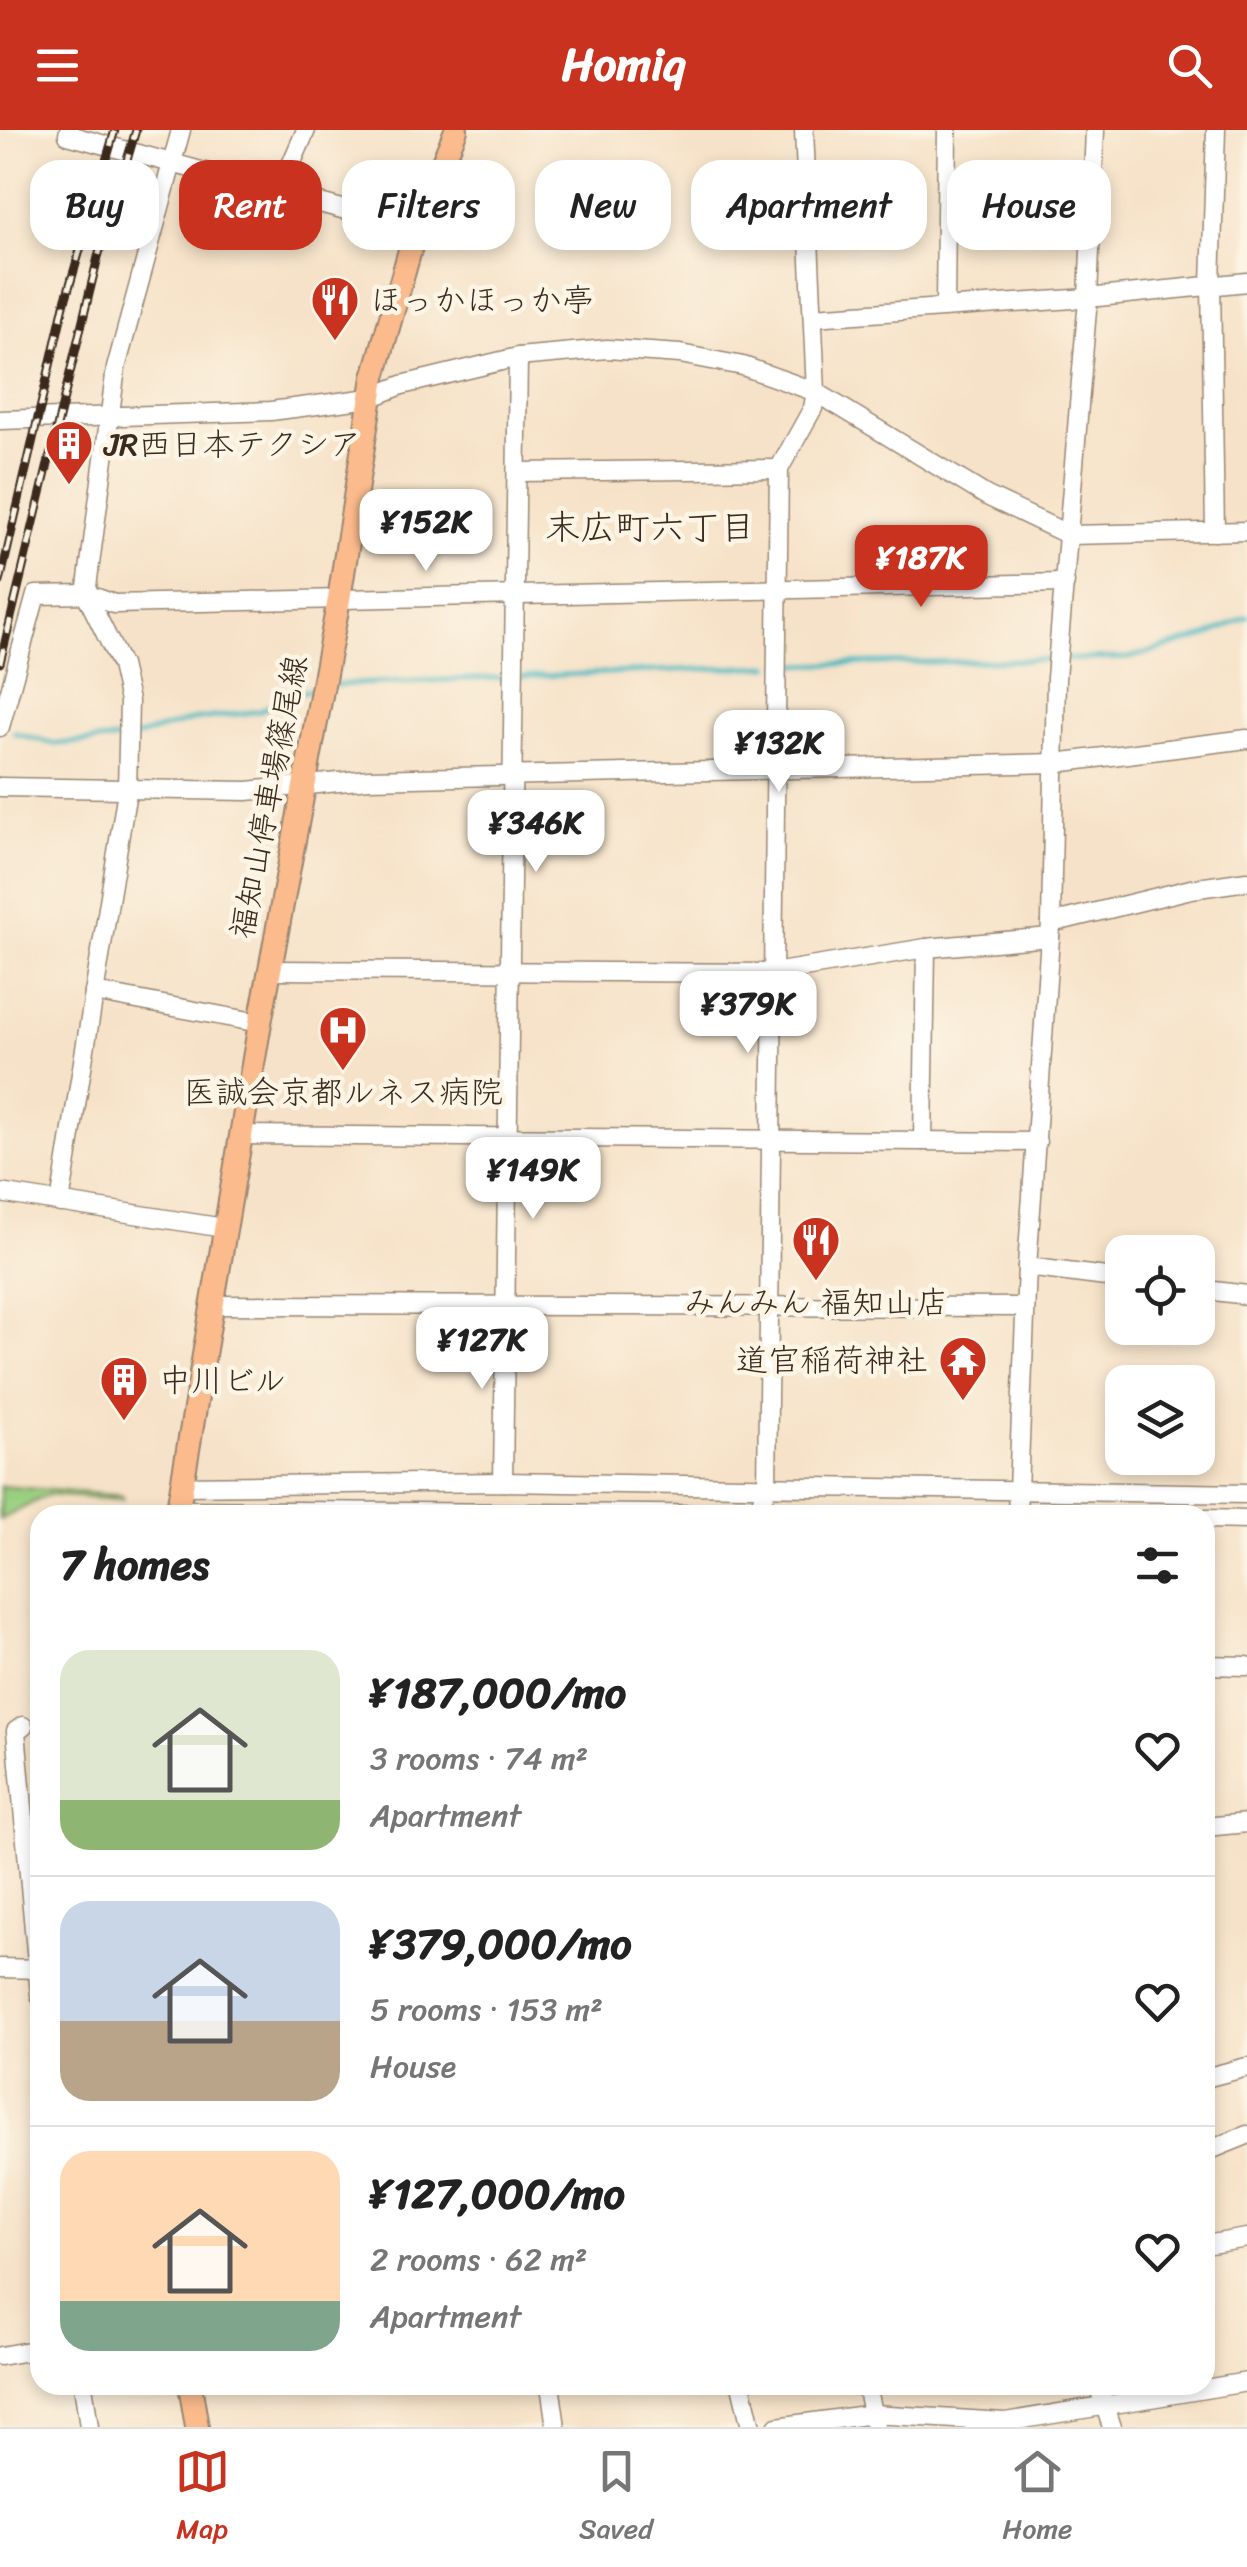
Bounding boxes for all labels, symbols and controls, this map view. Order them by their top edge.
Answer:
text: Homiq [562,25,685,105]
icon: menu [30,38,85,93]
icon: search [1162,38,1217,93]
chip: Buy [30,160,159,250]
chip: Rent [179,160,322,250]
chip: Filters [342,160,515,250]
chip: New [535,160,671,250]
chip: Apartment [691,160,927,250]
chip: House [947,160,1111,250]
place label: ほっかほっか亭 [370,272,594,329]
restaurant icon: ほっかほっか亭 [309,274,361,342]
place label: JR西日本テクシア [103,416,361,473]
building icon: JR西日本テクシア [43,418,95,486]
pin: ¥152K [356,489,496,574]
text: ¥152K [382,493,470,550]
district label: 末広町六丁目 [545,496,755,558]
pin: ¥187K [851,525,991,610]
text: ¥187K [877,529,965,586]
street label: 福知山停車場篠尾線 [214,650,324,944]
pin: ¥132K [709,710,849,795]
text: ¥132K [736,714,822,771]
pin: ¥346K [466,790,606,875]
text: ¥346K [490,794,582,851]
pin: ¥379K [678,971,818,1056]
text: ¥379K [702,975,794,1032]
hospital icon: 医誠会京都ルネス病院 [317,1004,369,1072]
place label: 医誠会京都ルネス病院 [183,1064,503,1121]
pin: ¥149K [463,1137,603,1222]
text: ¥149K [488,1141,578,1198]
restaurant icon: みんみん 福知山店 [790,1214,842,1282]
map controls [1105,1235,1215,1475]
button: locate [1105,1235,1215,1345]
place label: みんみん 福知山店 [684,1274,948,1331]
pin: ¥127K [412,1307,552,1392]
text: ¥127K [438,1311,526,1368]
place label: 道官稲荷神社 [736,1332,928,1389]
temple icon: 道官稲荷神社 [937,1334,989,1402]
place label: 中川ビル [159,1352,286,1409]
building icon: 中川ビル [98,1354,150,1422]
button: layers [1105,1365,1215,1475]
text: 7 homes [60,1528,209,1602]
icon: filters [1130,1538,1185,1593]
text: ¥187,000/mo [370,1656,626,1730]
icon: home [140,1690,260,1810]
icon: heart [1130,1723,1185,1778]
text: 3 rooms · 74 m² [370,1730,588,1787]
text: Apartment [370,1787,521,1844]
text: ¥379,000/mo [370,1907,632,1981]
icon: home [140,1941,260,2061]
icon: heart [1130,1974,1185,2029]
text: 5 rooms · 153 m² [370,1981,603,2038]
text: House [370,2038,456,2095]
text: ¥127,000/mo [370,2157,625,2231]
icon: home [140,2191,260,2311]
icon: heart [1130,2224,1185,2279]
text: 2 rooms · 62 m² [370,2231,587,2288]
text: Apartment [370,2288,521,2345]
tab: Map [175,2444,230,2553]
tab: Saved [579,2444,653,2553]
tab: Home [1002,2444,1072,2553]

